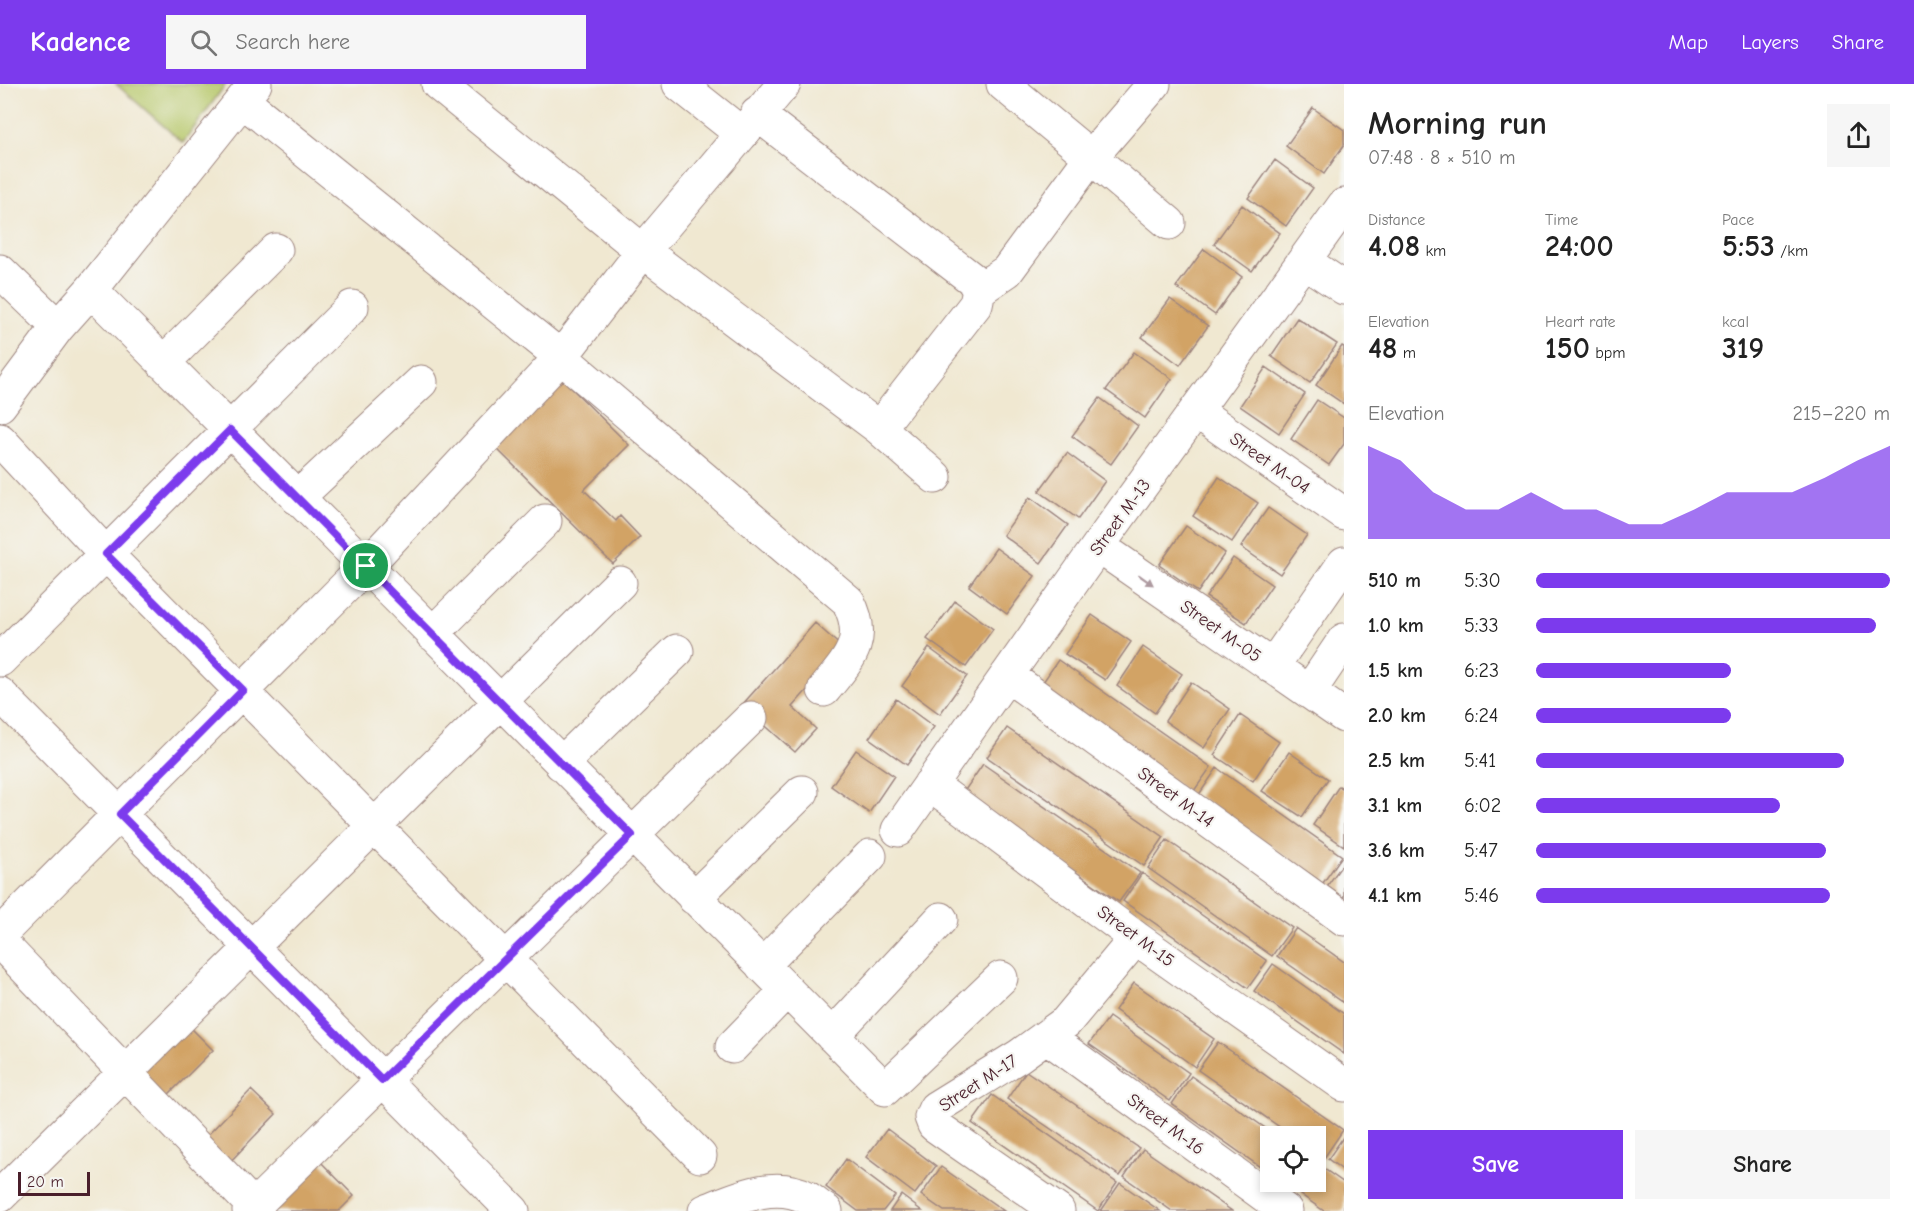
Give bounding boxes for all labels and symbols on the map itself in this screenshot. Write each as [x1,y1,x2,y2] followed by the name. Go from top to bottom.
[1226,428,1314,499] street label: Street M-04
[1086,475,1155,560] street label: Street M-13
[340,540,391,591] pin
[1138,574,1154,586] one-way arrow
[1176,596,1265,667] street label: Street M-05
[1133,763,1218,832] street label: Street M-14
[1093,901,1178,971] street label: Street M-15
[935,1050,1022,1116] street label: Street M-17
[1123,1089,1208,1159] street label: Street M-16
[18,1169,90,1196] scale bar

